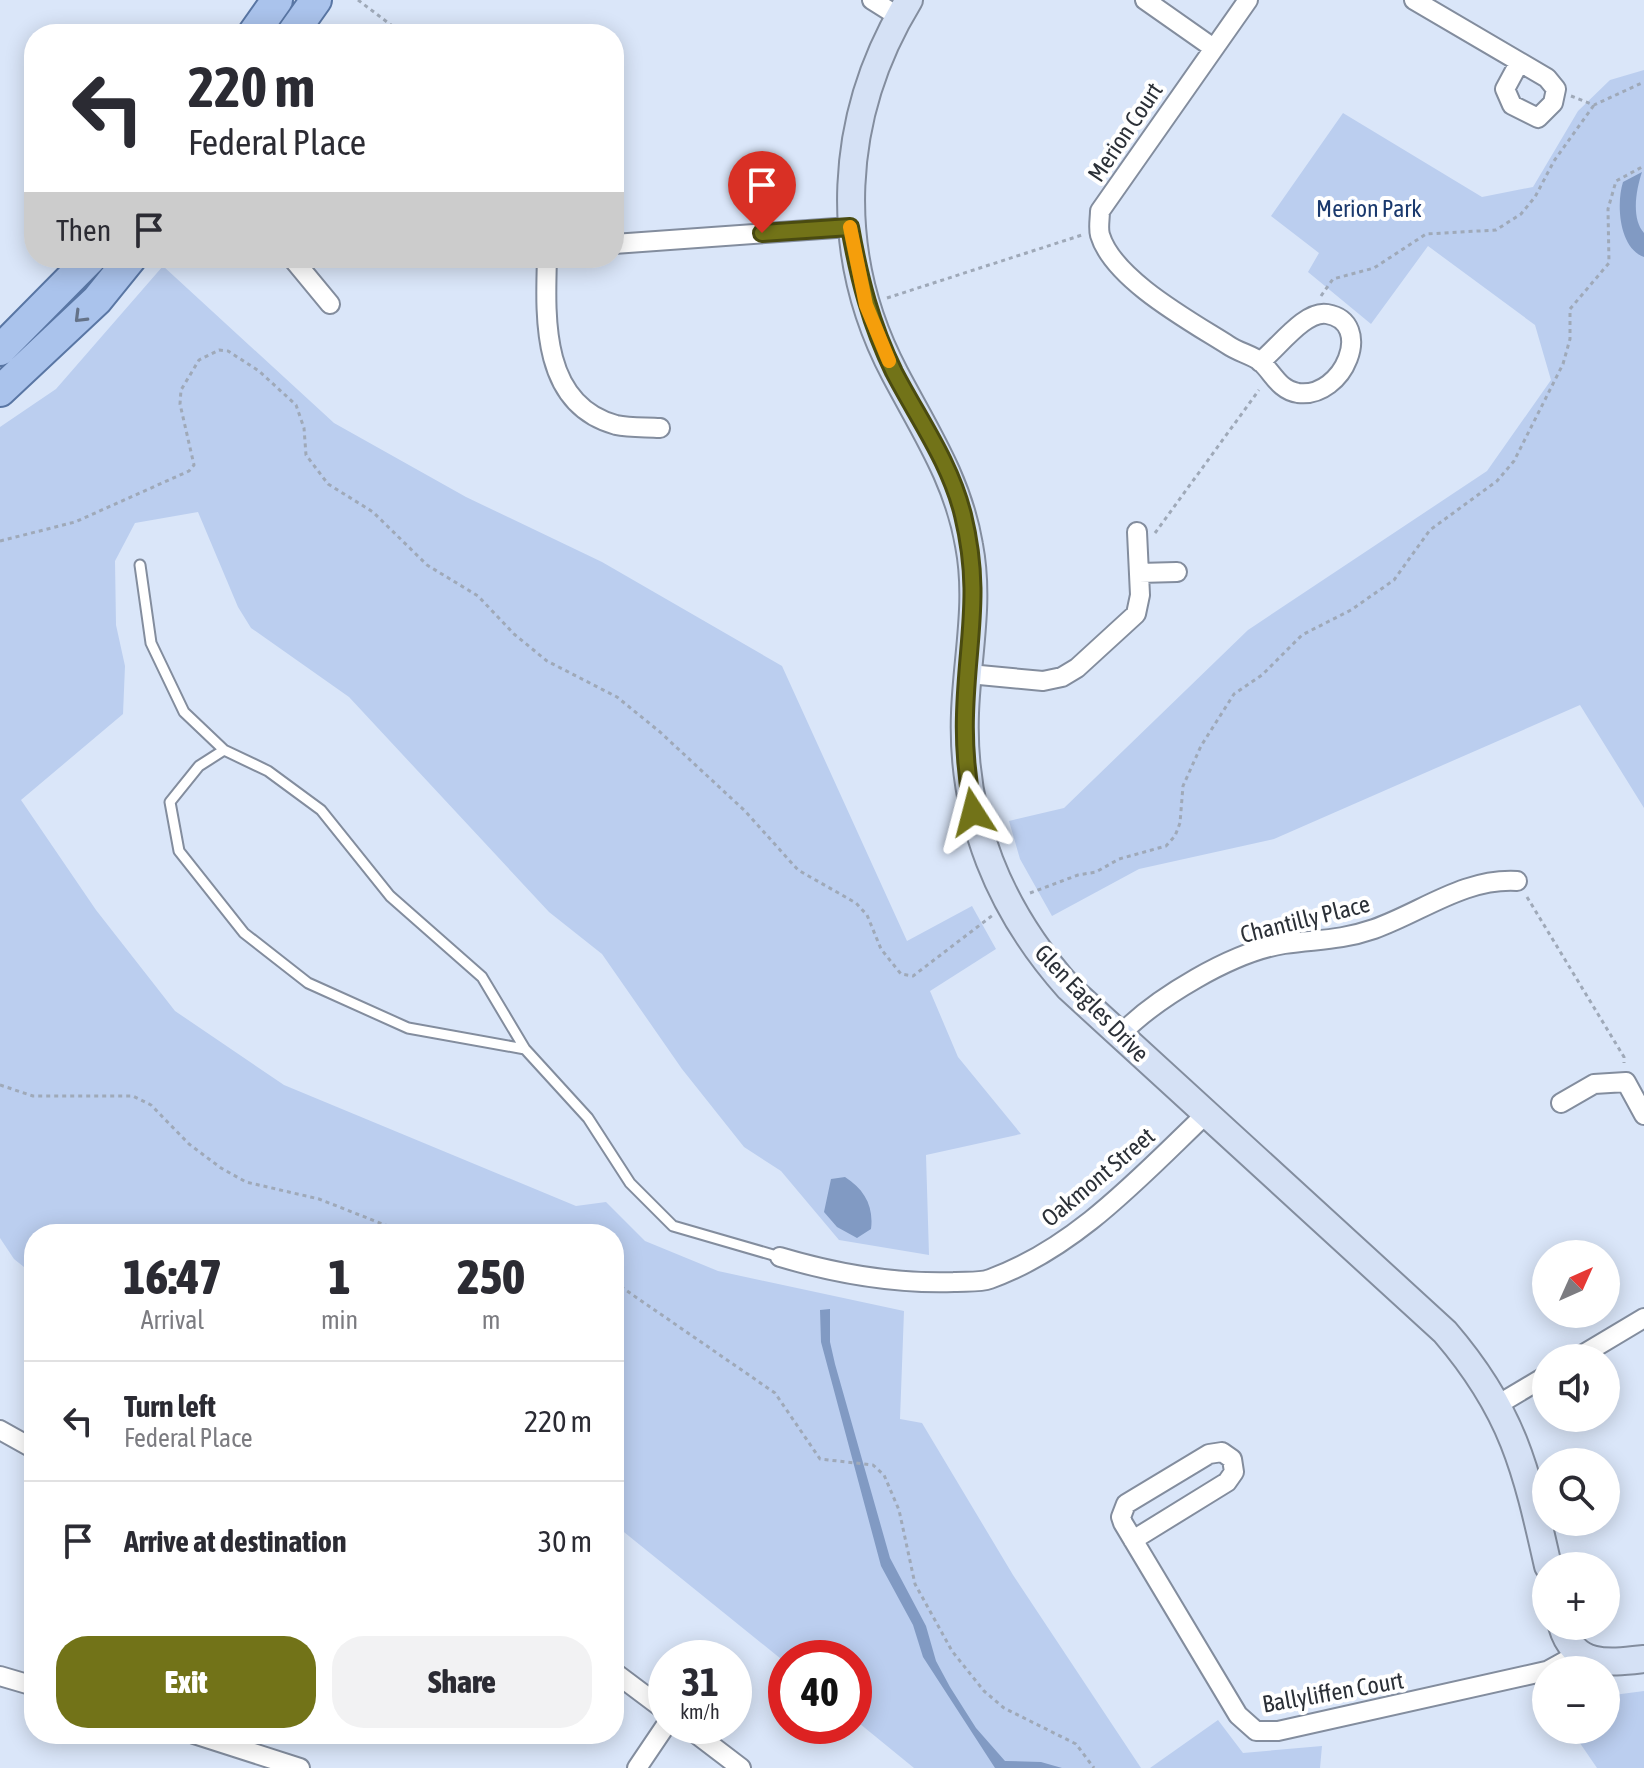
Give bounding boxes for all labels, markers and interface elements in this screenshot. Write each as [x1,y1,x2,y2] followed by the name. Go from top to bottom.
[188,55,315,119] text: 220 m
[56,56,160,160] icon: left
[1082,77,1168,186] street label: Merion Court
[188,121,366,163] text: Federal Place
[728,151,796,233] pin
[740,163,784,207] icon: arrive
[1316,195,1422,222] park label: Merion Park
[127,208,171,252] icon: arrive
[56,213,111,247] text: Then
[75,308,89,322] one-way arrow
[931,770,1015,854] position arrow
[1238,890,1372,948] street label: Chantilly Place
[1030,939,1154,1067] street label: Glen Eagles Drive
[1036,1122,1160,1232] street label: Oakmont Street
[1532,1240,1620,1328] north arrow
[1532,1240,1620,1744] map controls
[123,1249,222,1304] text: 16:47
[328,1249,351,1304] text: 1
[457,1249,525,1304] text: 250
[141,1305,204,1335] text: Arrival
[321,1305,358,1335] text: min
[482,1305,500,1335] text: m
[1532,1344,1620,1432] button: sound
[124,1389,216,1423] text: Turn left
[56,1399,100,1443] icon: left
[524,1404,592,1438] text: 220 m
[124,1423,253,1453] text: Federal Place
[1532,1448,1620,1536] button: search
[56,1519,100,1563] icon: arrive
[124,1524,346,1558] text: Arrive at destination
[538,1524,592,1558] text: 30 m
[1532,1552,1620,1640] button: +
[56,1636,316,1728] button: Exit
[332,1636,592,1728] button: Share
[768,1640,872,1744] speed limit sign: 40
[1532,1656,1620,1744] button: −
[681,1659,719,1704] text: 31
[1260,1666,1406,1718] street label: Ballyliffen Court
[680,1700,720,1723] text: km/h

